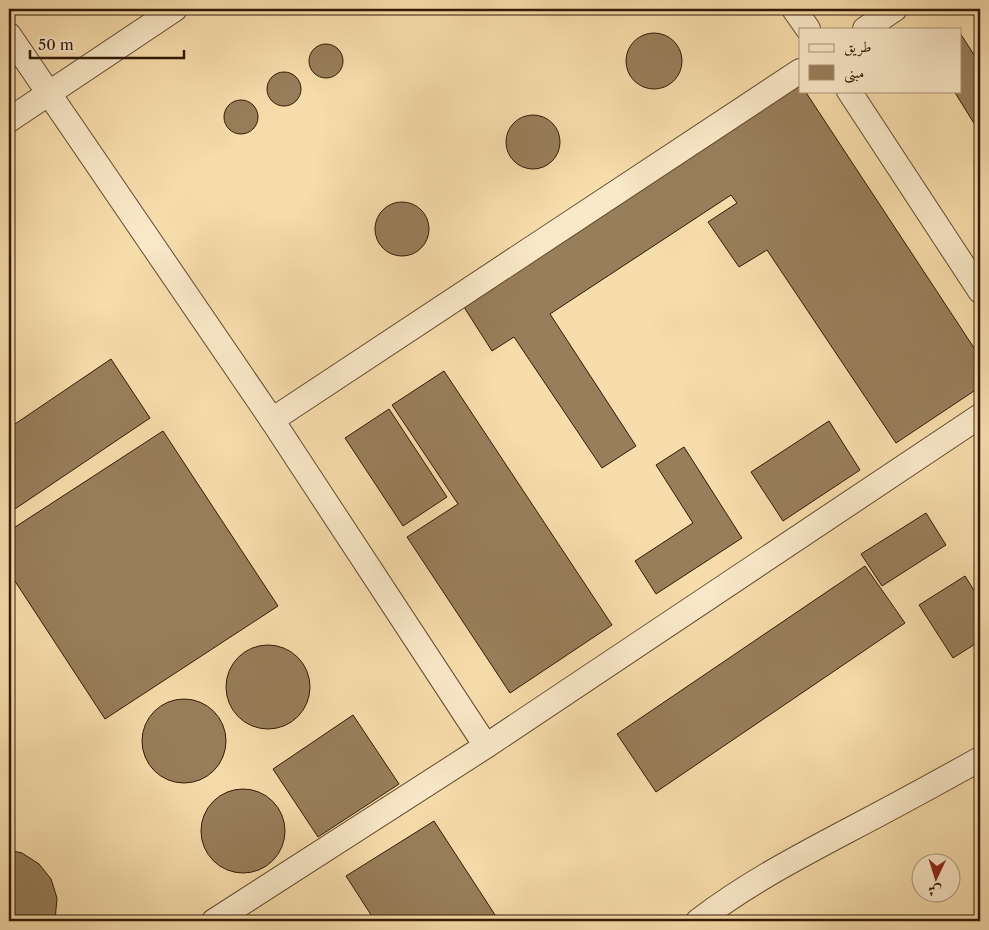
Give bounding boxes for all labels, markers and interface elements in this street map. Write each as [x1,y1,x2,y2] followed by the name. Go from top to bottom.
[30,28,184,60] scale bar
[799,28,962,92] legend
[38,35,74,54] text: 50 m
[844,37,871,57] text: طريق
[844,63,864,84] text: مبنى
[912,852,962,902] north arrow
[927,881,943,900] text: ش

